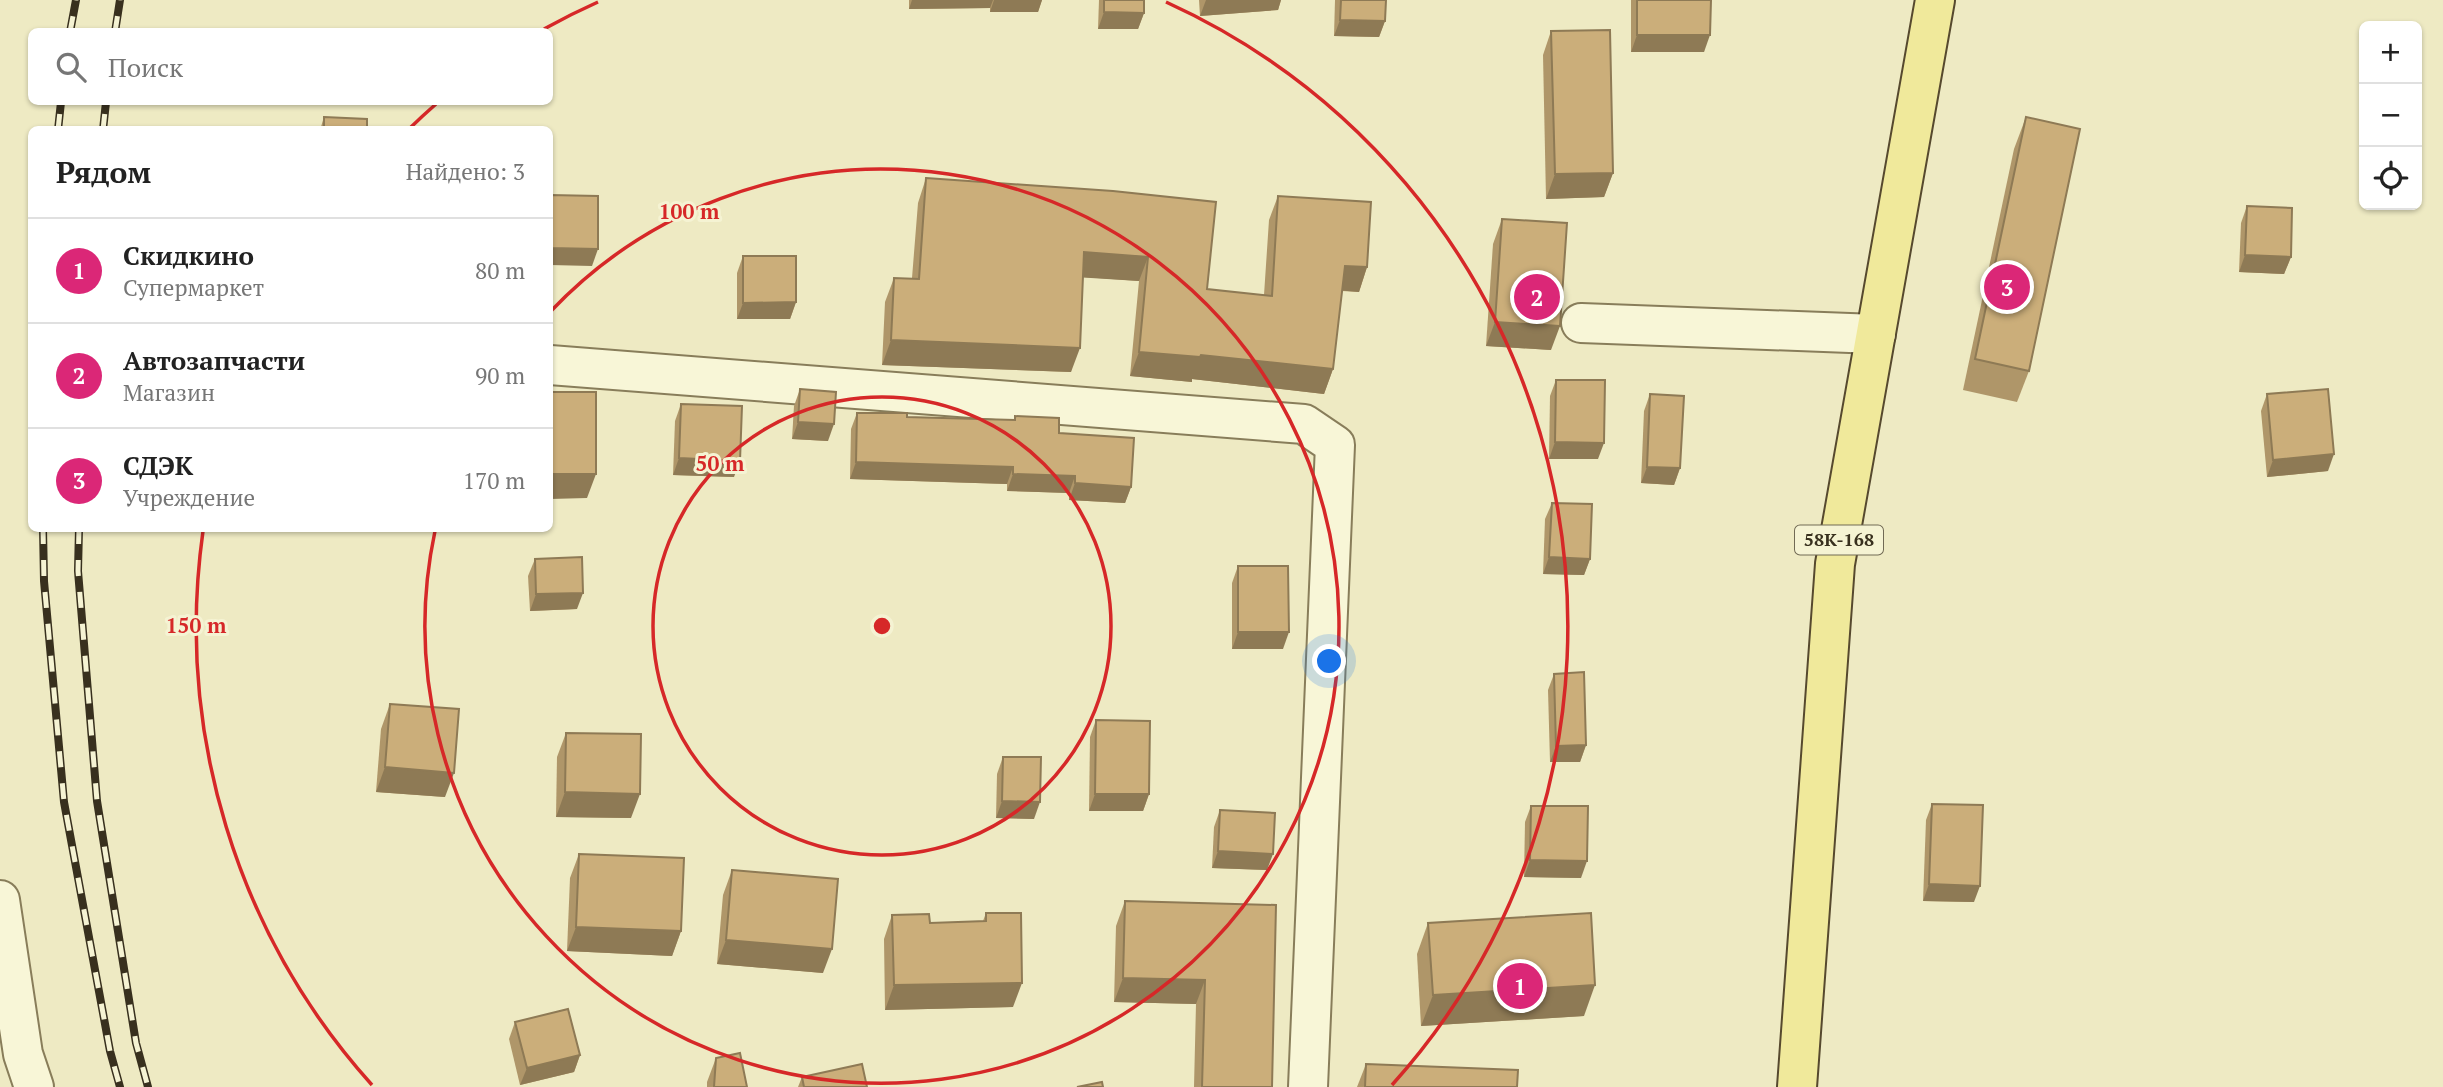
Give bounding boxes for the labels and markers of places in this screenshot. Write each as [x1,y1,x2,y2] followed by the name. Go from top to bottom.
[1984,261,2030,313] pin: 3
[1514,271,1560,323] pin: 2
[870,614,894,638] centre of rings
[1497,960,1543,1012] pin: 1

